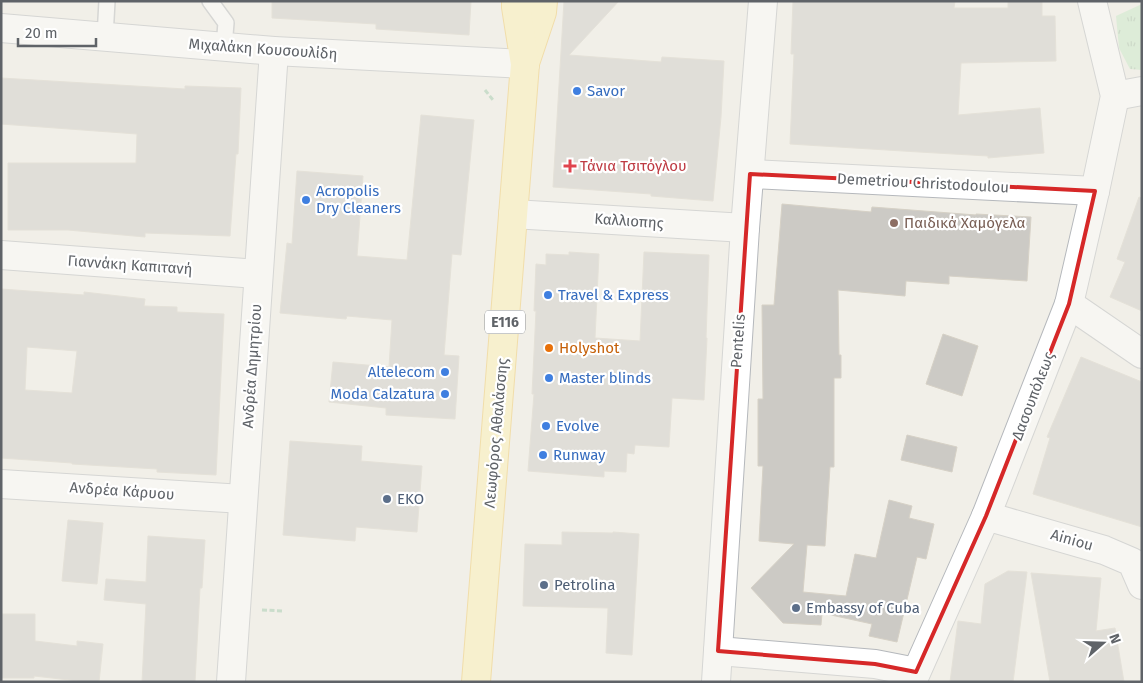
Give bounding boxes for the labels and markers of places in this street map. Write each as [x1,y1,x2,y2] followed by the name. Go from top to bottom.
[587,82,625,100] place label: Savor
[571,85,583,97] marker: Savor
[580,157,687,175] place label: Τάνια Τσιτόγλου
[564,160,576,172] marker: Τάνια Τσιτόγλου
[316,182,401,217] place label: Acropolis Dry Cleaners
[300,194,312,206] marker: Acropolis Dry Cleaners
[904,214,1025,232] place label: Παιδικά Χαμόγελα
[888,217,900,229] marker: Παιδικά Χαμόγελα
[558,286,669,304] place label: Travel & Express
[542,289,554,301] marker: Travel & Express
[559,339,620,357] place label: Holyshot
[543,342,555,354] marker: Holyshot
[368,363,435,381] place label: Altelecom
[439,366,451,378] marker: Altelecom
[559,369,651,387] place label: Master blinds
[543,372,555,384] marker: Master blinds
[331,385,435,403] place label: Moda Calzatura
[439,388,451,400] marker: Moda Calzatura
[556,417,600,435] place label: Evolve
[540,420,552,432] marker: Evolve
[553,446,606,464] place label: Runway
[537,449,549,461] marker: Runway
[397,490,424,508] place label: EKO
[381,493,393,505] marker: EKO
[554,576,616,594] place label: Petrolina
[538,579,550,591] marker: Petrolina
[806,599,920,617] place label: Embassy of Cuba
[790,602,802,614] marker: Embassy of Cuba

